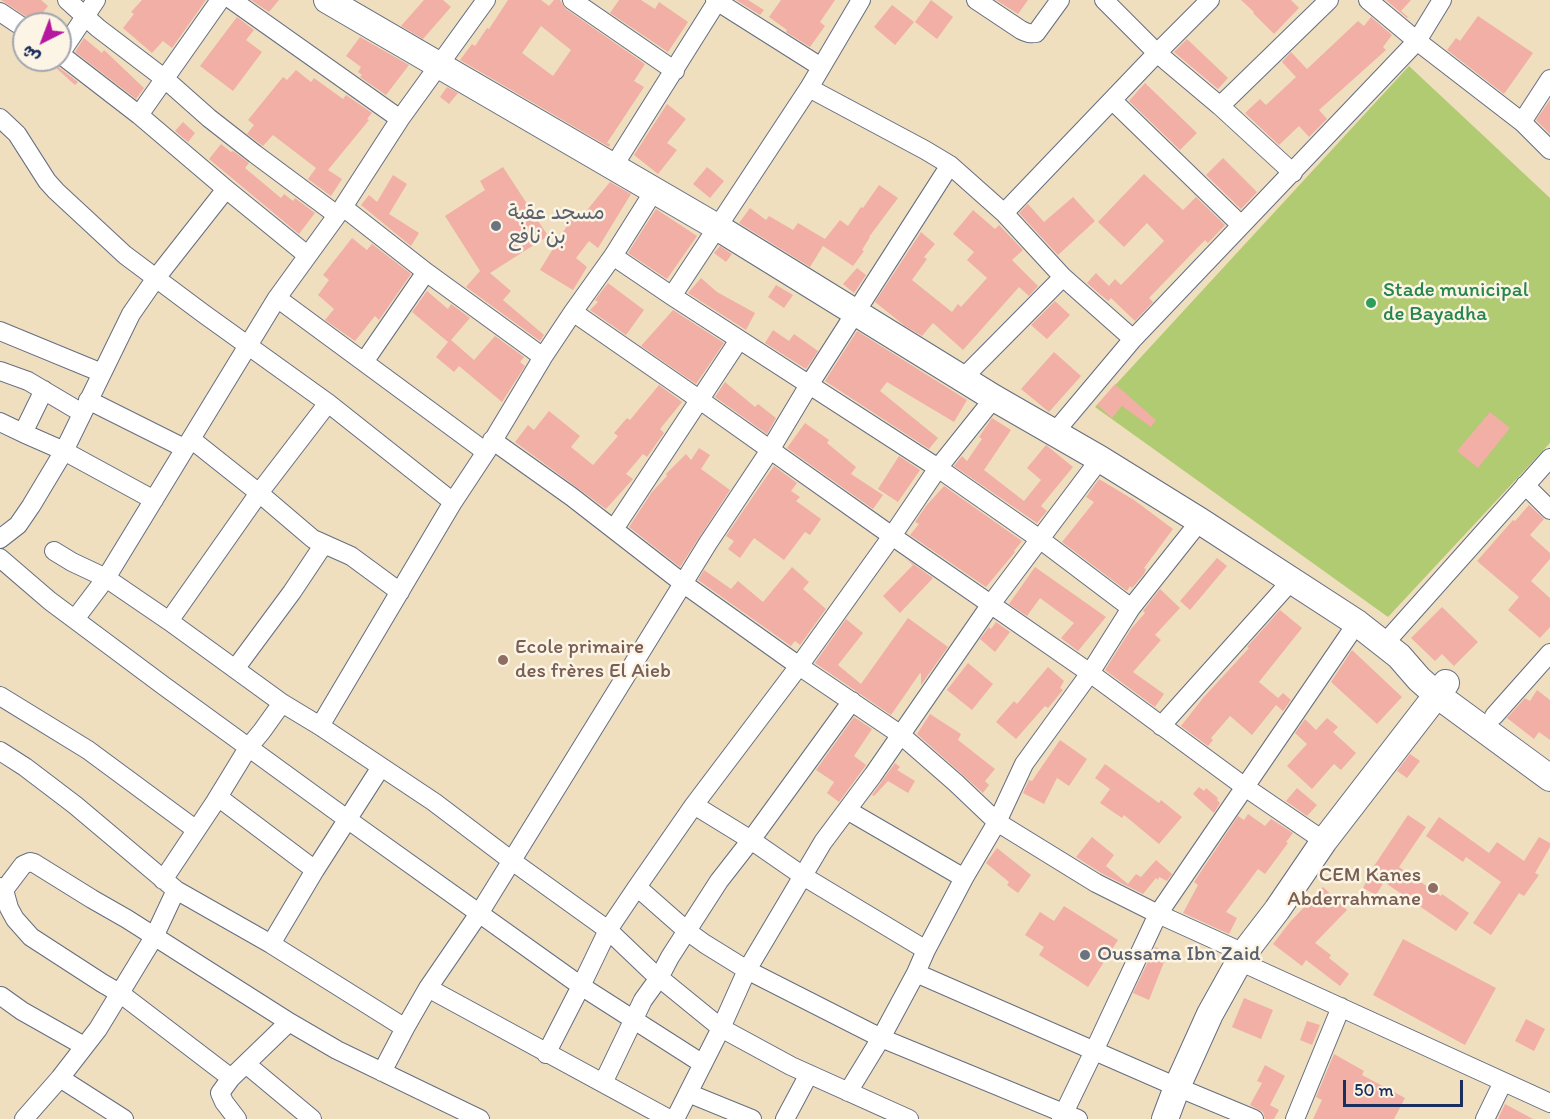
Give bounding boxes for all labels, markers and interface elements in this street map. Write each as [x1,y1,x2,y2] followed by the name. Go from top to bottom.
[12,12,72,72] north arrow
[18,41,44,67] text: ش
[508,201,605,251] place label: مسجد عقبة بن نافع
[489,219,503,233] marker: مسجد عقبة بن نافع
[1383,278,1529,328] place label: Stade municipal de Bayadha
[1364,296,1378,310] marker: Stade municipal de Bayadha
[515,635,671,685] place label: Ecole primaire des frères El Aieb
[496,653,510,667] marker: Ecole primaire des frères El Aieb
[1287,863,1421,913] place label: CEM Kanes Abderrahmane
[1426,881,1440,895] marker: CEM Kanes Abderrahmane
[1097,942,1261,968] place label: Oussama Ibn Zaid
[1078,948,1092,962] marker: Oussama Ibn Zaid
[1346,1068,1466,1106] scale bar
[1354,1079,1394,1101] text: 50 m

